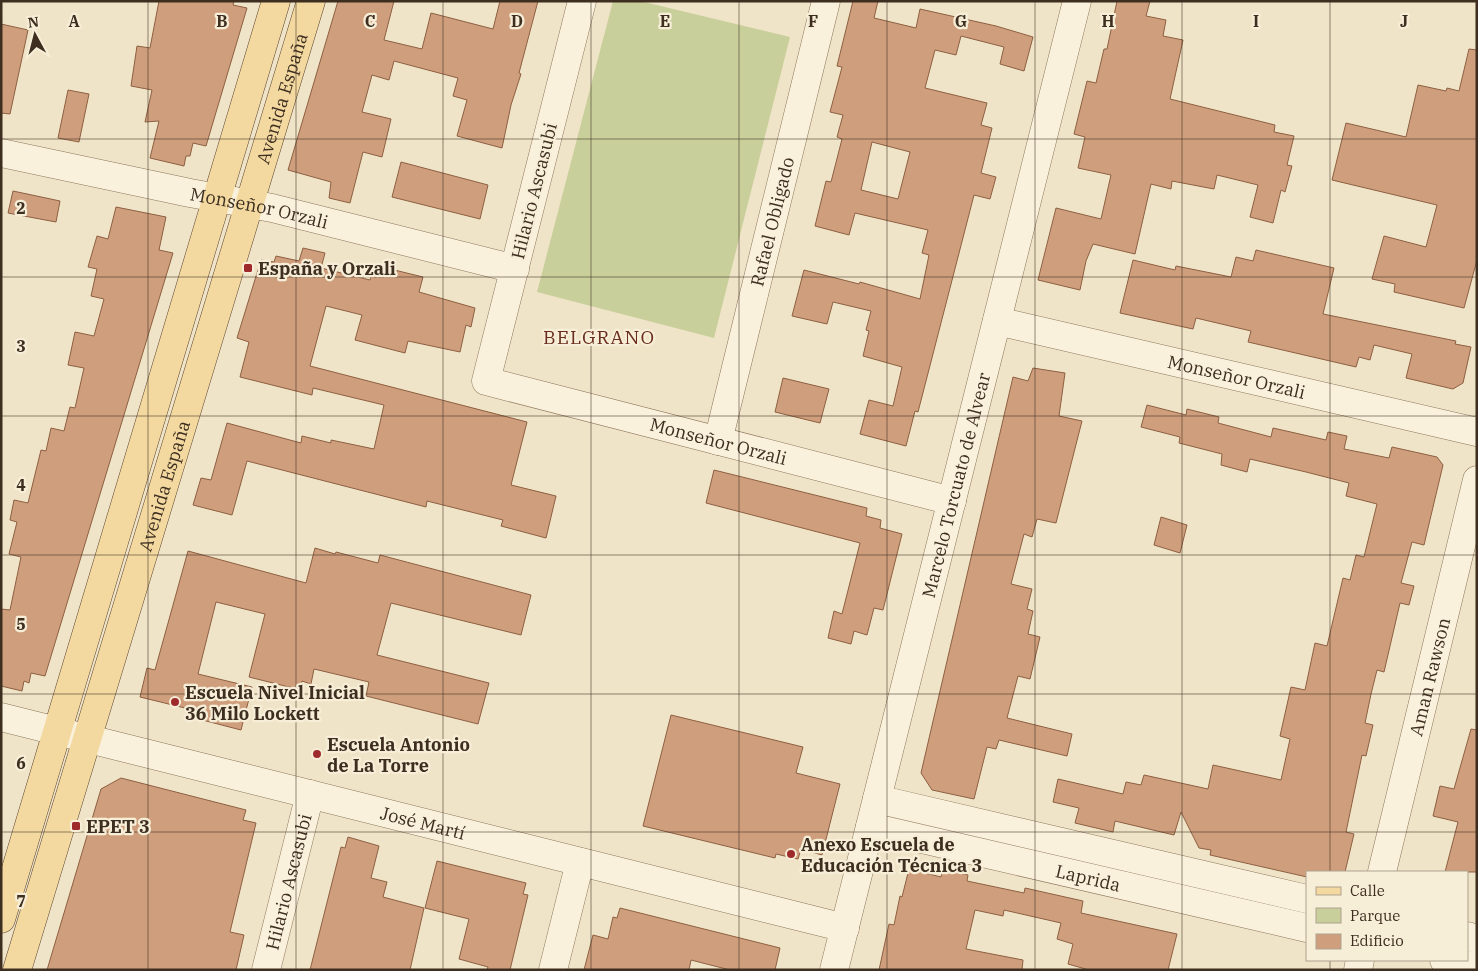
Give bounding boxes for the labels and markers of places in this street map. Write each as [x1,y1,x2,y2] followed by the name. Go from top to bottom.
[258,257,396,280] place label: España y Orzali
[242,262,254,274] marker: España y Orzali
[185,681,365,725] place label: Escuela Nivel Inicial 36 Milo Lockett
[169,696,181,708] marker: Escuela Nivel Inicial 36 Milo Lockett
[327,733,470,777] place label: Escuela Antonio de La Torre
[311,748,323,760] marker: Escuela Antonio de La Torre
[86,815,150,838] place label: EPET 3
[70,820,82,832] marker: EPET 3
[801,833,982,877] place label: Anexo Escuela de Educación Técnica 3
[785,848,797,860] marker: Anexo Escuela de Educación Técnica 3

